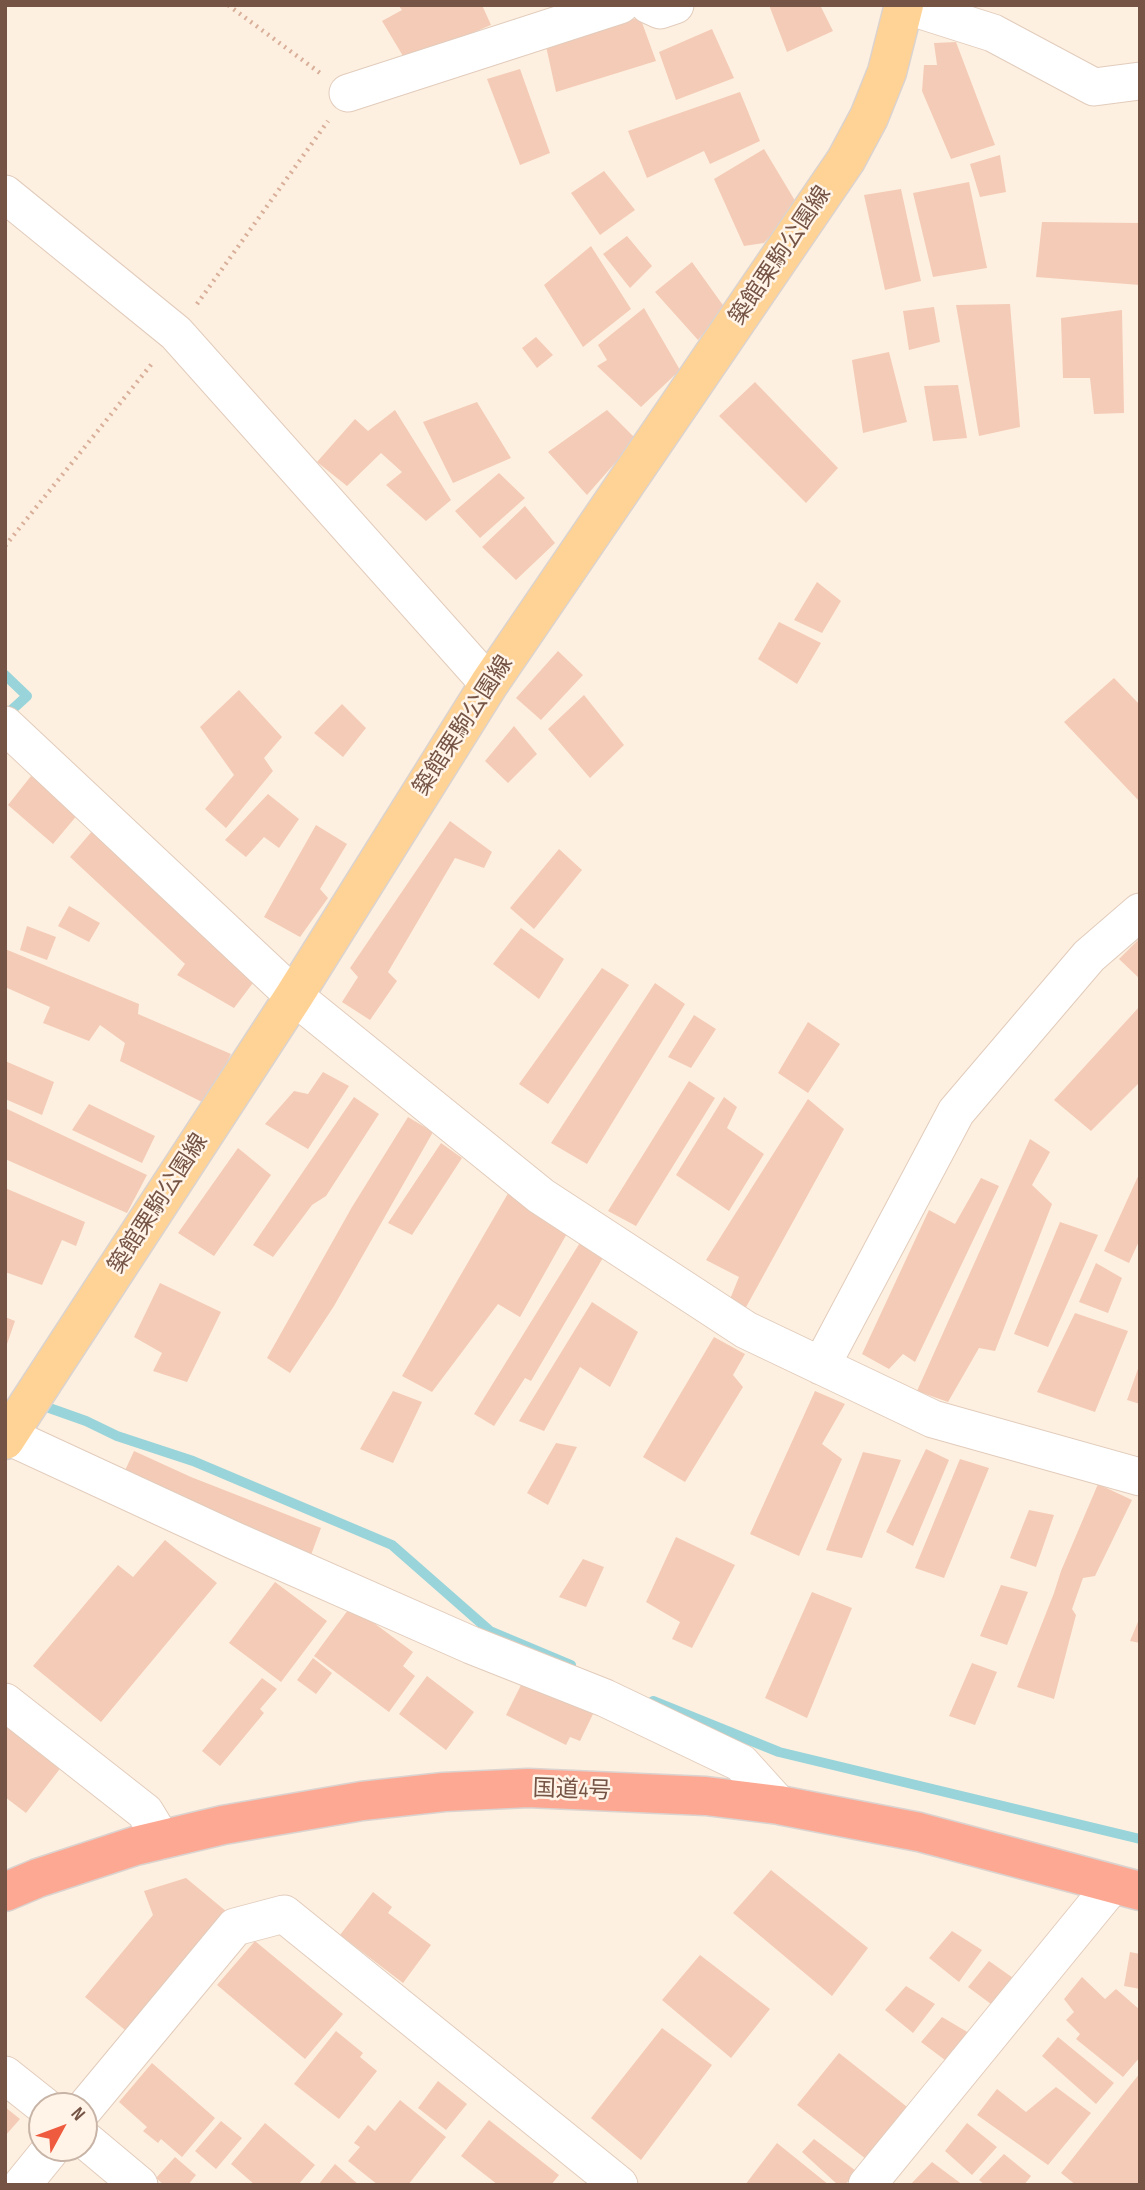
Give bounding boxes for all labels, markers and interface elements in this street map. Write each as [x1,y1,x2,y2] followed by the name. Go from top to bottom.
[725,182,837,330] street label: 築館栗駒公園線
[409,651,519,801] street label: 築館栗駒公園線
[104,1129,214,1279] street label: 築館栗駒公園線
[532,1776,612,1806] street label: 国道4号
[28,2092,98,2162] north arrow
[66,2103,90,2126] text: N

